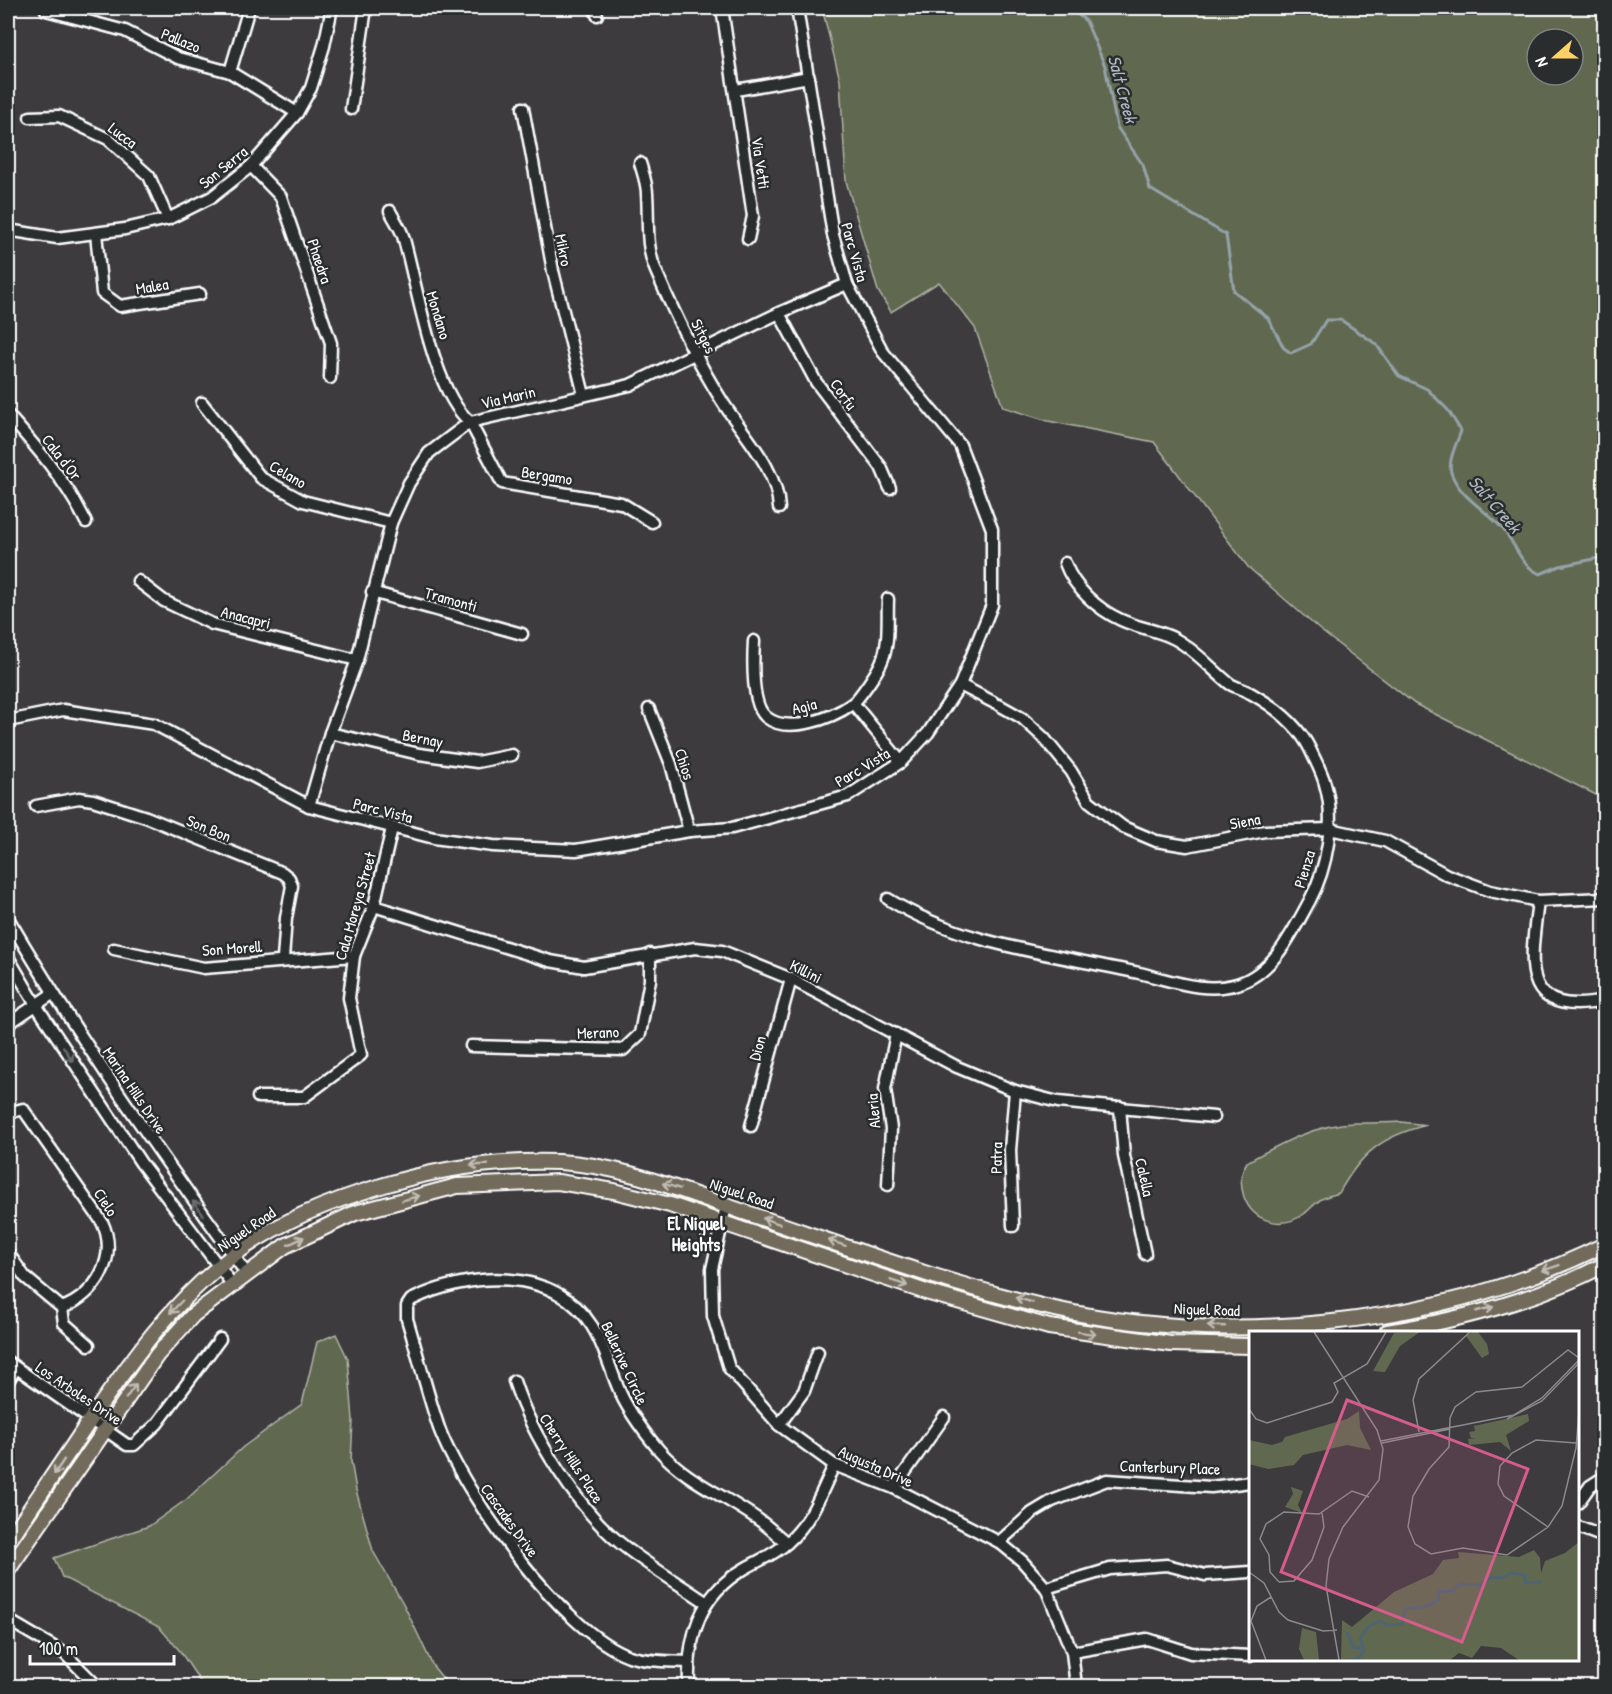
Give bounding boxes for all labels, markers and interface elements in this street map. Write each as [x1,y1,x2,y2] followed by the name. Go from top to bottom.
[158,22,204,58] street label: Pallazo
[1525,27,1585,87] north arrow
[1102,52,1144,127] water label: Salt Creek
[1529,54,1553,70] text: N
[104,117,142,153] street label: Lucca
[746,135,776,191] street label: Via Vetti
[194,141,252,193] street label: Son Serra
[836,220,874,284] street label: Parc Vista
[550,232,578,269] street label: Mikro
[302,236,338,286] street label: Phaedra
[134,273,170,299] street label: Malea
[421,288,457,342] street label: Mondano
[686,315,722,357] street label: Sitges
[825,374,863,415] street label: Corfu
[479,380,537,414] street label: Via Marin
[37,429,87,485] street label: Cala d'Or
[265,455,311,494] street label: Celano
[520,460,575,490] street label: Bergamo
[1463,470,1528,539] water label: Salt Creek
[422,581,480,617] street label: Tramonti
[219,600,273,634] street label: Anacapri
[789,692,819,720] street label: Agia
[401,723,445,753] street label: Bernay
[830,742,894,792] street label: Parc Vista
[670,746,700,782] street label: Chios
[351,792,415,828] street label: Parc Vista
[1228,807,1262,835] street label: Siena
[183,809,235,847] street label: Son Bon
[1288,848,1320,890] street label: Pienza
[329,849,381,963] street label: Cala Moreya Street
[201,935,263,961] street label: Son Morell
[786,954,826,988] street label: Killini
[577,1020,620,1044] street label: Merano
[743,1033,771,1063] street label: Dion
[98,1042,173,1138] street label: Marina Hills Drive
[62,1045,74,1062] one-way arrow
[861,1093,885,1129] street label: Aleria
[985,1142,1007,1174] street label: Patra
[1130,1156,1160,1198] street label: Calella
[469,1160,489,1171] one-way arrow
[707,1172,777,1214] street label: Niguel Road
[662,1180,681,1191] one-way arrow
[89,1184,124,1221] street label: Cielo
[401,1192,420,1203] one-way arrow
[192,1201,205,1217] one-way arrow
[212,1201,280,1257] street label: Niguel Road
[667,1211,726,1258] district label: El Niguel Heights
[762,1215,781,1226] one-way arrow
[286,1235,304,1247] one-way arrow
[828,1237,847,1248] one-way arrow
[1542,1264,1561,1275] one-way arrow
[889,1279,908,1290] one-way arrow
[1014,1294,1033,1305] one-way arrow
[1174,1297,1240,1321] street label: Niguel Road
[168,1300,183,1315] one-way arrow
[1475,1303,1494,1314] one-way arrow
[596,1318,654,1409] street label: Bellerive Circle
[1207,1321,1227,1332] one-way arrow
[1077,1328,1097,1339] one-way arrow
[1249,1331,1579,1661] inset map
[31,1356,127,1430] street label: Los Arboles Drive
[125,1384,137,1400] one-way arrow
[535,1409,610,1508] street label: Cherry Hills Place
[835,1440,917,1492] street label: Augusta Drive
[1119,1454,1221,1480] street label: Canterbury Place
[53,1458,65,1475] one-way arrow
[476,1479,545,1562] street label: Cascades Drive
[30,1628,174,1666] scale bar
[39,1636,78,1661] text: 100 m

